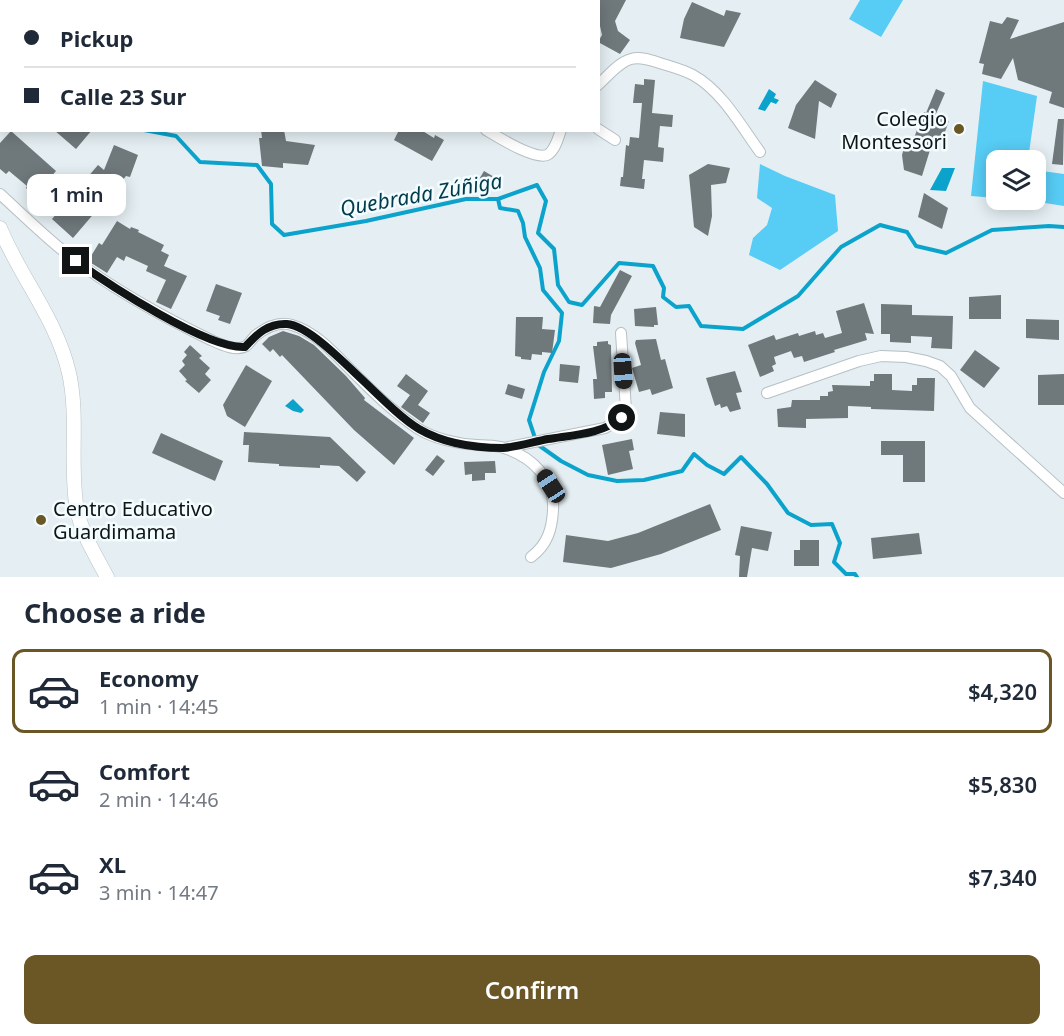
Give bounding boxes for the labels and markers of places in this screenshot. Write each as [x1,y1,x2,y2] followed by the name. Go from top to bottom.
[841,105,947,155] place label: Colegio Montessori
[952,122,966,136] marker: Colegio Montessori
[53,495,213,545] place label: Centro Educativo Guardimama
[34,513,48,527] marker: Centro Educativo Guardimama

